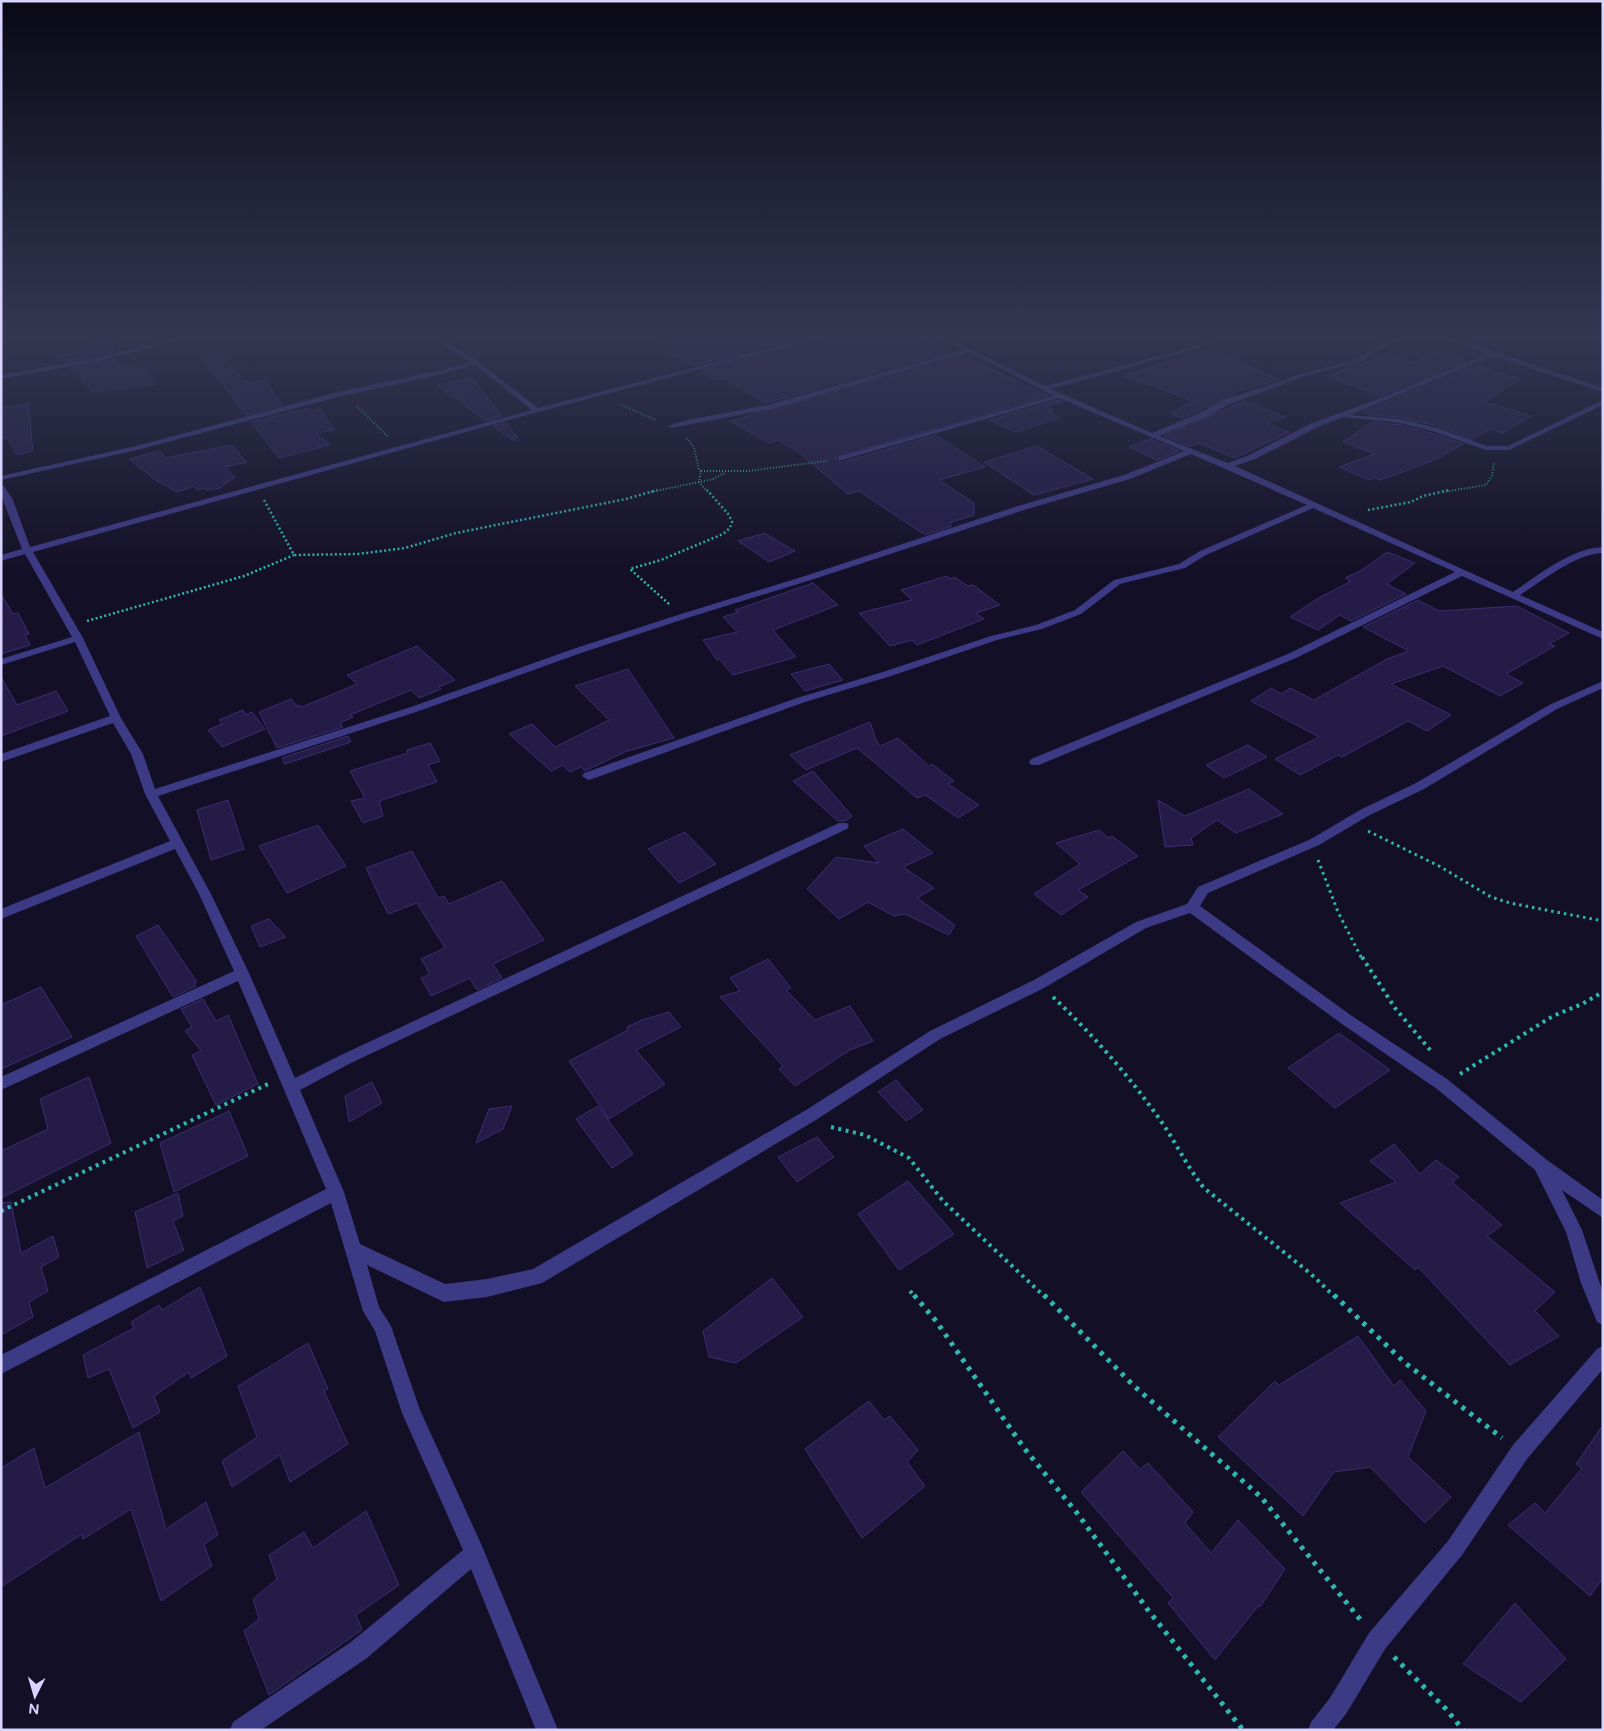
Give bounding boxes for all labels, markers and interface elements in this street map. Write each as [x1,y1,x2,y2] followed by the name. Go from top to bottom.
[10,1671,60,1721] north arrow
[28,1700,40,1717] text: N

